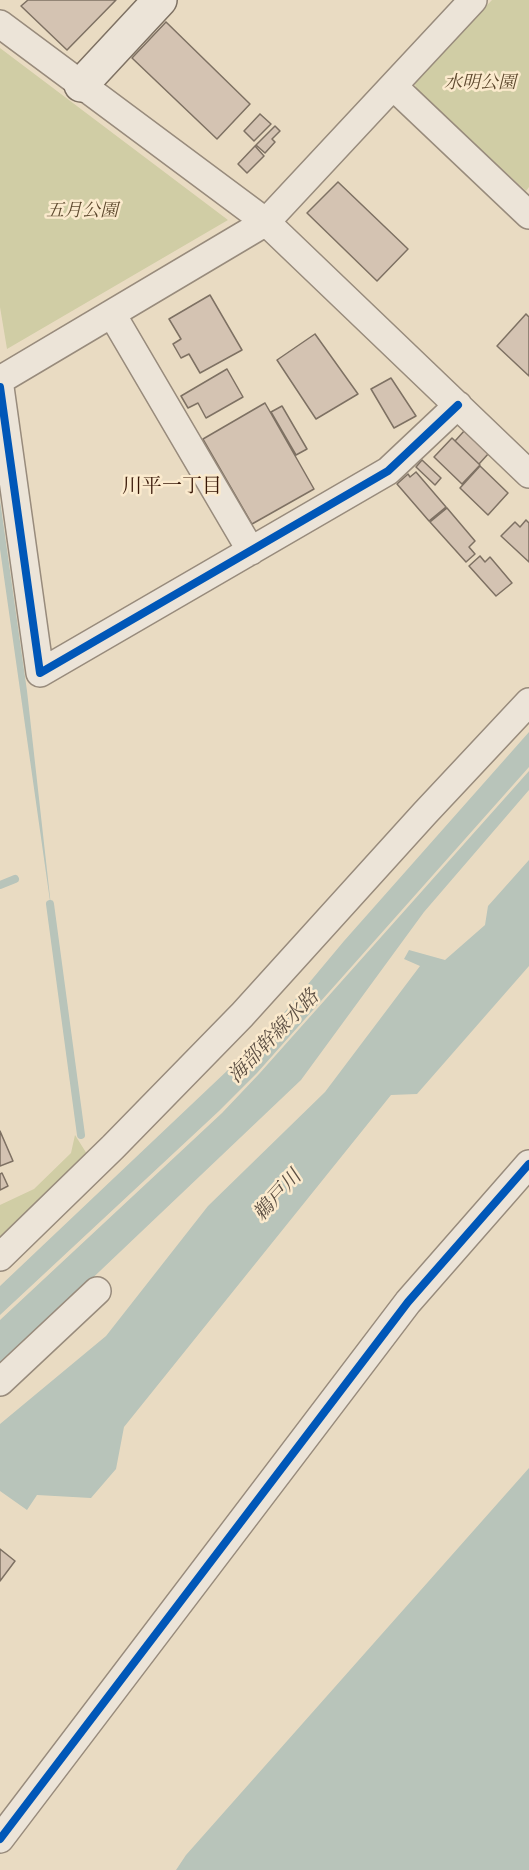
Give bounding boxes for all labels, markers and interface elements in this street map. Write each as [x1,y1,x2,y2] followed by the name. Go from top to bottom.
[444,72,516,94] park label: 水明公園
[46,200,118,222] park label: 五月公園
[122,475,222,499] district label: 川平一丁目
[224,986,324,1088] water label: 海部幹線水路
[249,1166,307,1226] water label: 鵜戸川

